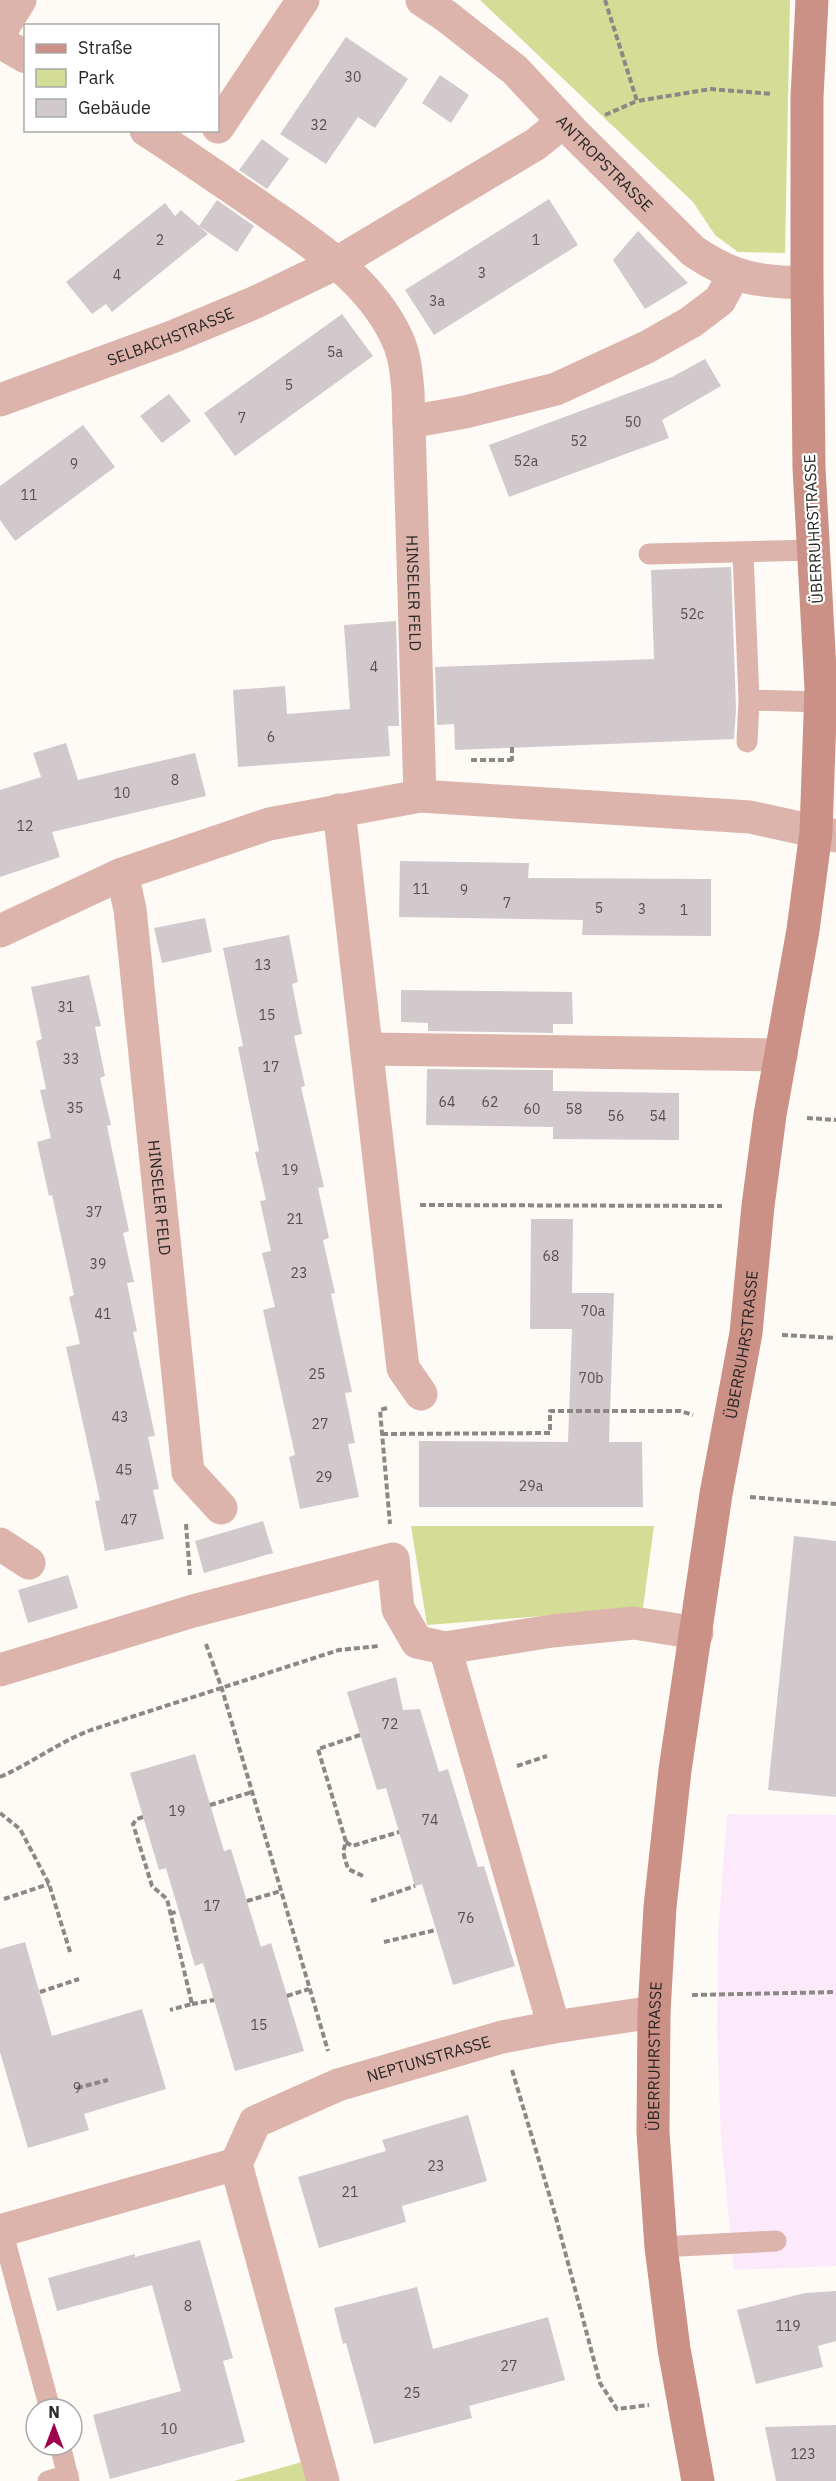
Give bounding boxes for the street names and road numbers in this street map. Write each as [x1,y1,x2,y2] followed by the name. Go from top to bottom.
[552,111,657,216] street label: ANTROPSTRASSE
[104,302,237,370] street label: SELBACHSTRASSE
[799,454,827,604] street label: ÜBERRUHRSTRASSE
[402,535,426,651] street label: HINSELER FELD
[144,1139,176,1256] street label: HINSELER FELD
[720,1269,762,1420] street label: ÜBERRUHRSTRASSE
[643,1981,666,2131] street label: ÜBERRUHRSTRASSE
[364,2031,493,2086] street label: NEPTUNSTRASSE

